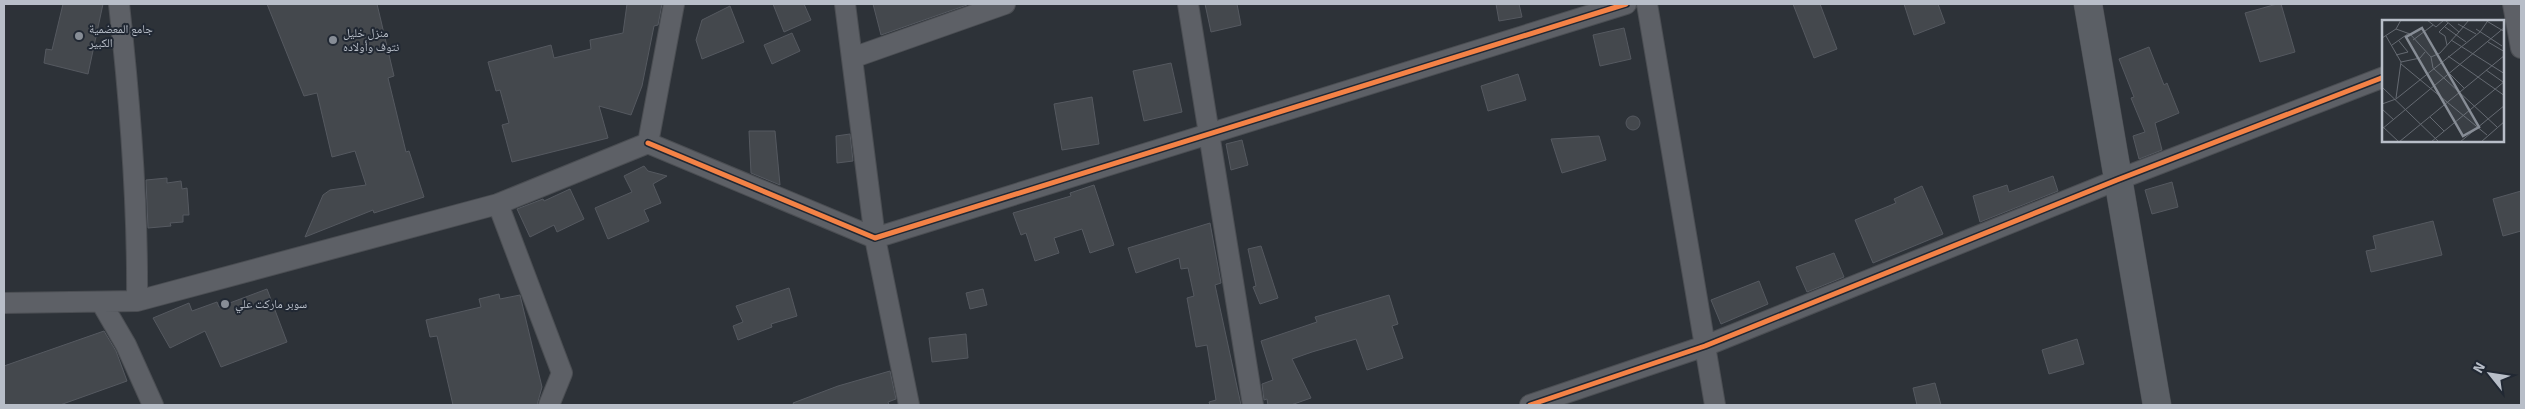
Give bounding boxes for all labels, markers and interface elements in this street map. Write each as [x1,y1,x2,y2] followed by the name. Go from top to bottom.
[2382,20,2505,142] inset map
[88,22,153,51] place label: جامع المعضمية الكبير
[343,26,399,55] place label: منزل خليل نتوف وأولاده
[73,30,85,42] marker: جامع المعضمية الكبير
[327,34,339,46] marker: منزل خليل نتوف وأولاده
[235,297,307,314] place label: سوبر ماركت علي
[219,298,231,310] marker: سوبر ماركت علي
[2465,349,2515,399] north arrow
[2469,359,2489,376] text: N

